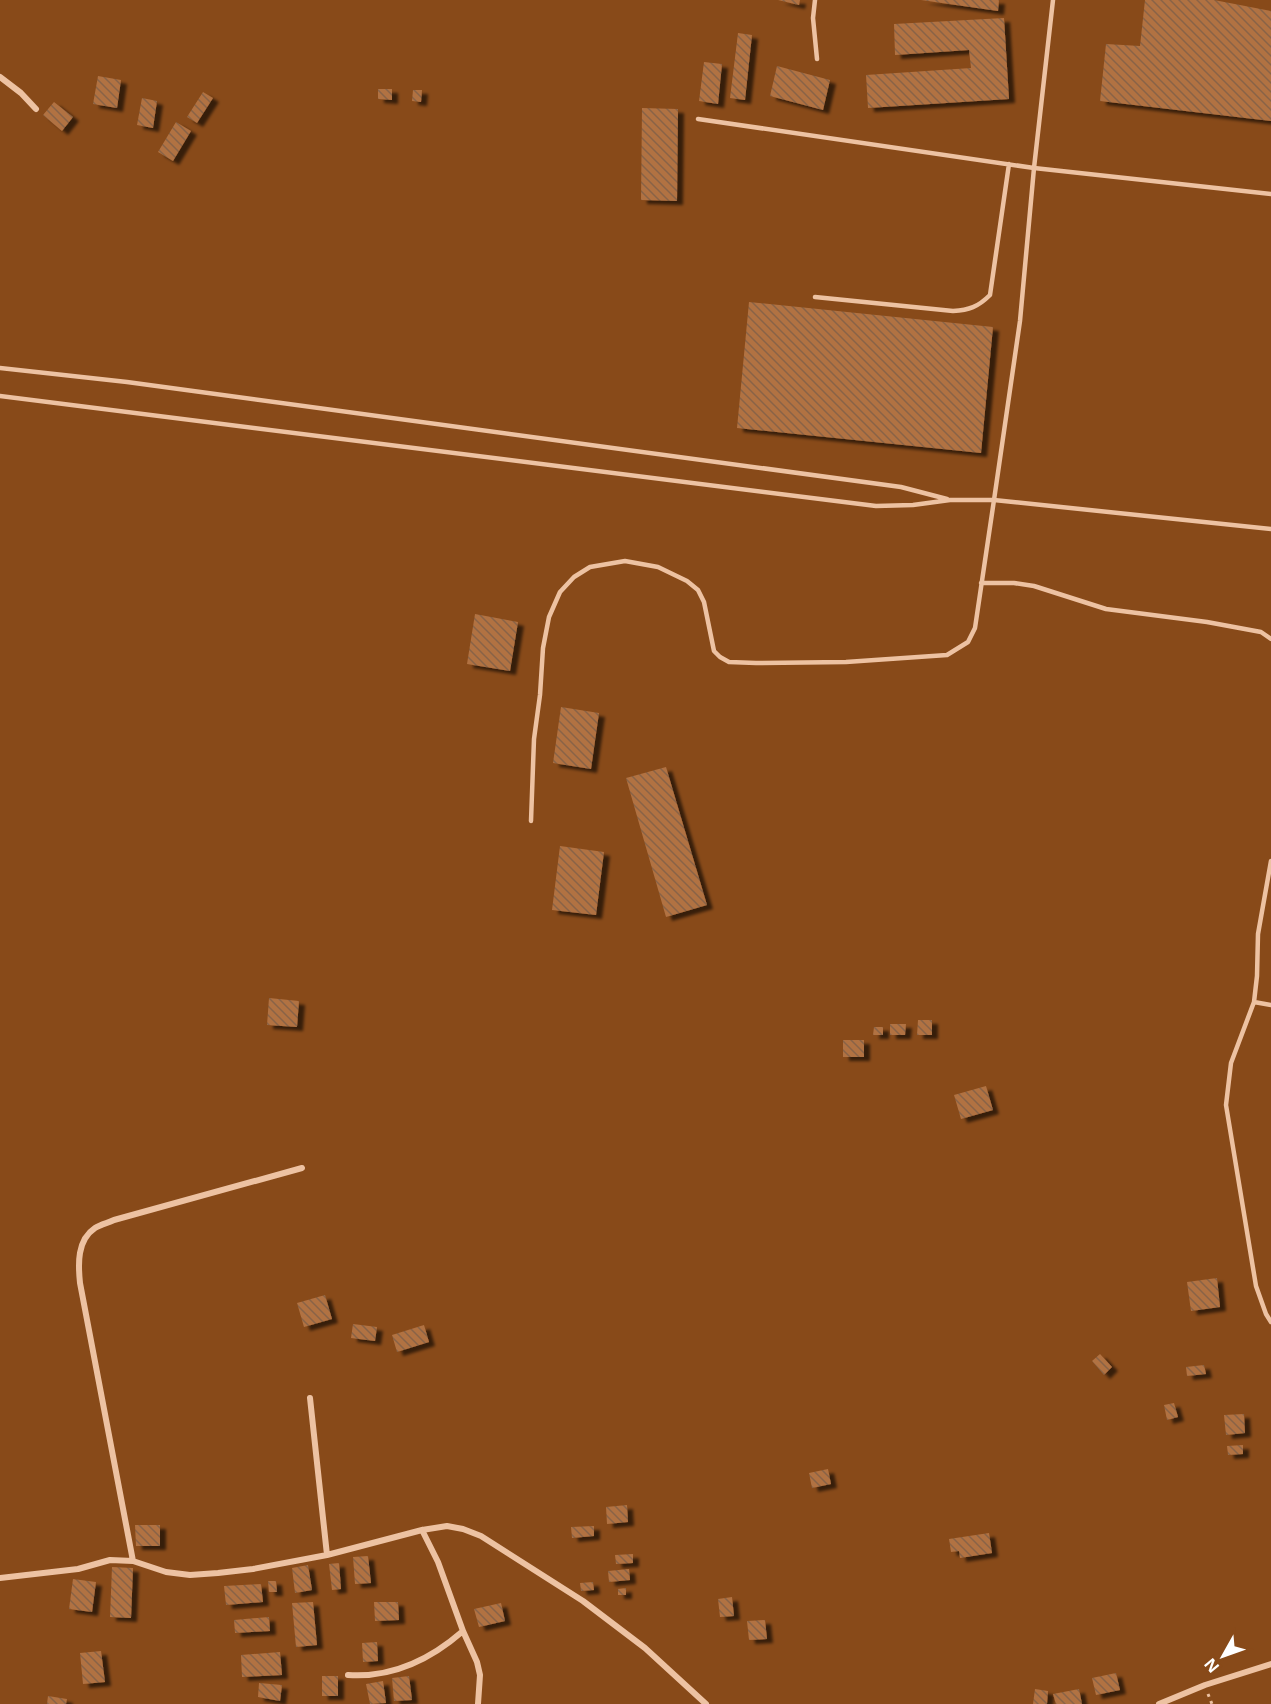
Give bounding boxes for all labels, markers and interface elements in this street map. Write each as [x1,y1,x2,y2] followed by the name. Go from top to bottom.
[1193,1626,1253,1686] north arrow
[1199,1654,1224,1678] text: N

